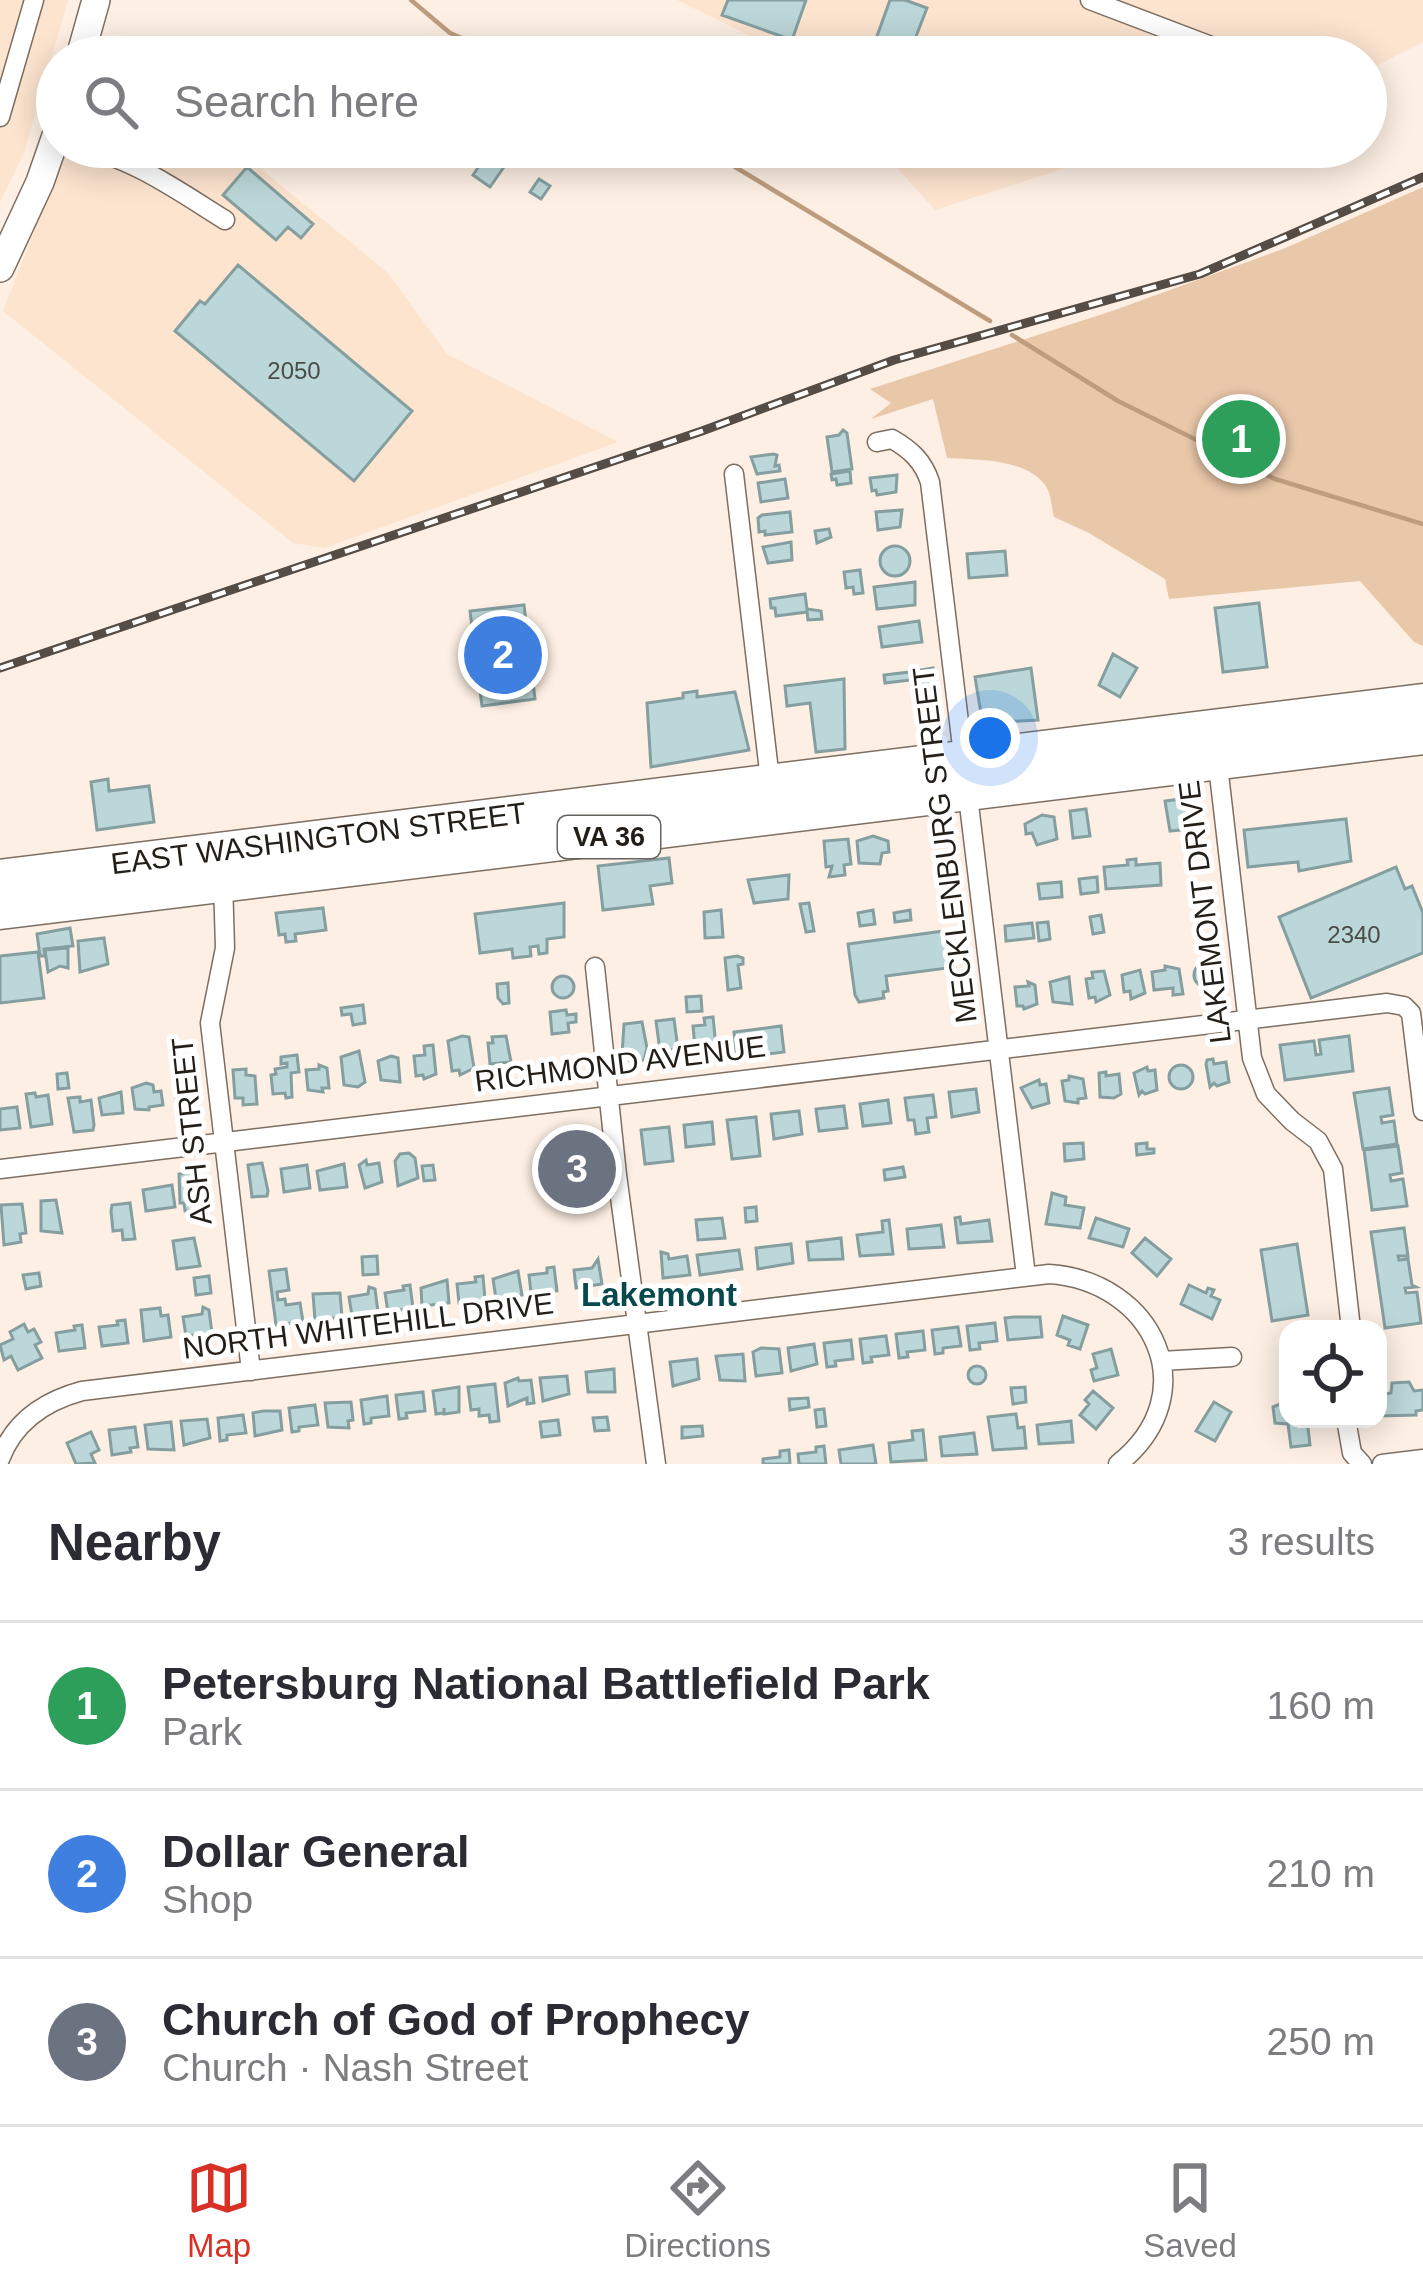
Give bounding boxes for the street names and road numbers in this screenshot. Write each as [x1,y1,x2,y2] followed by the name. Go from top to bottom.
[906,665,983,1025] street label: MECKLENBURG STREET
[1172,779,1237,1045] street label: LAKEMONT DRIVE
[109,796,528,880] street label: EAST WASHINGTON STREET
[558,816,660,858] road number: VA 36
[473,1029,767,1098] street label: RICHMOND AVENUE
[165,1036,218,1226] street label: ASH STREET
[181,1286,555,1365] street label: NORTH WHITEHILL DRIVE

